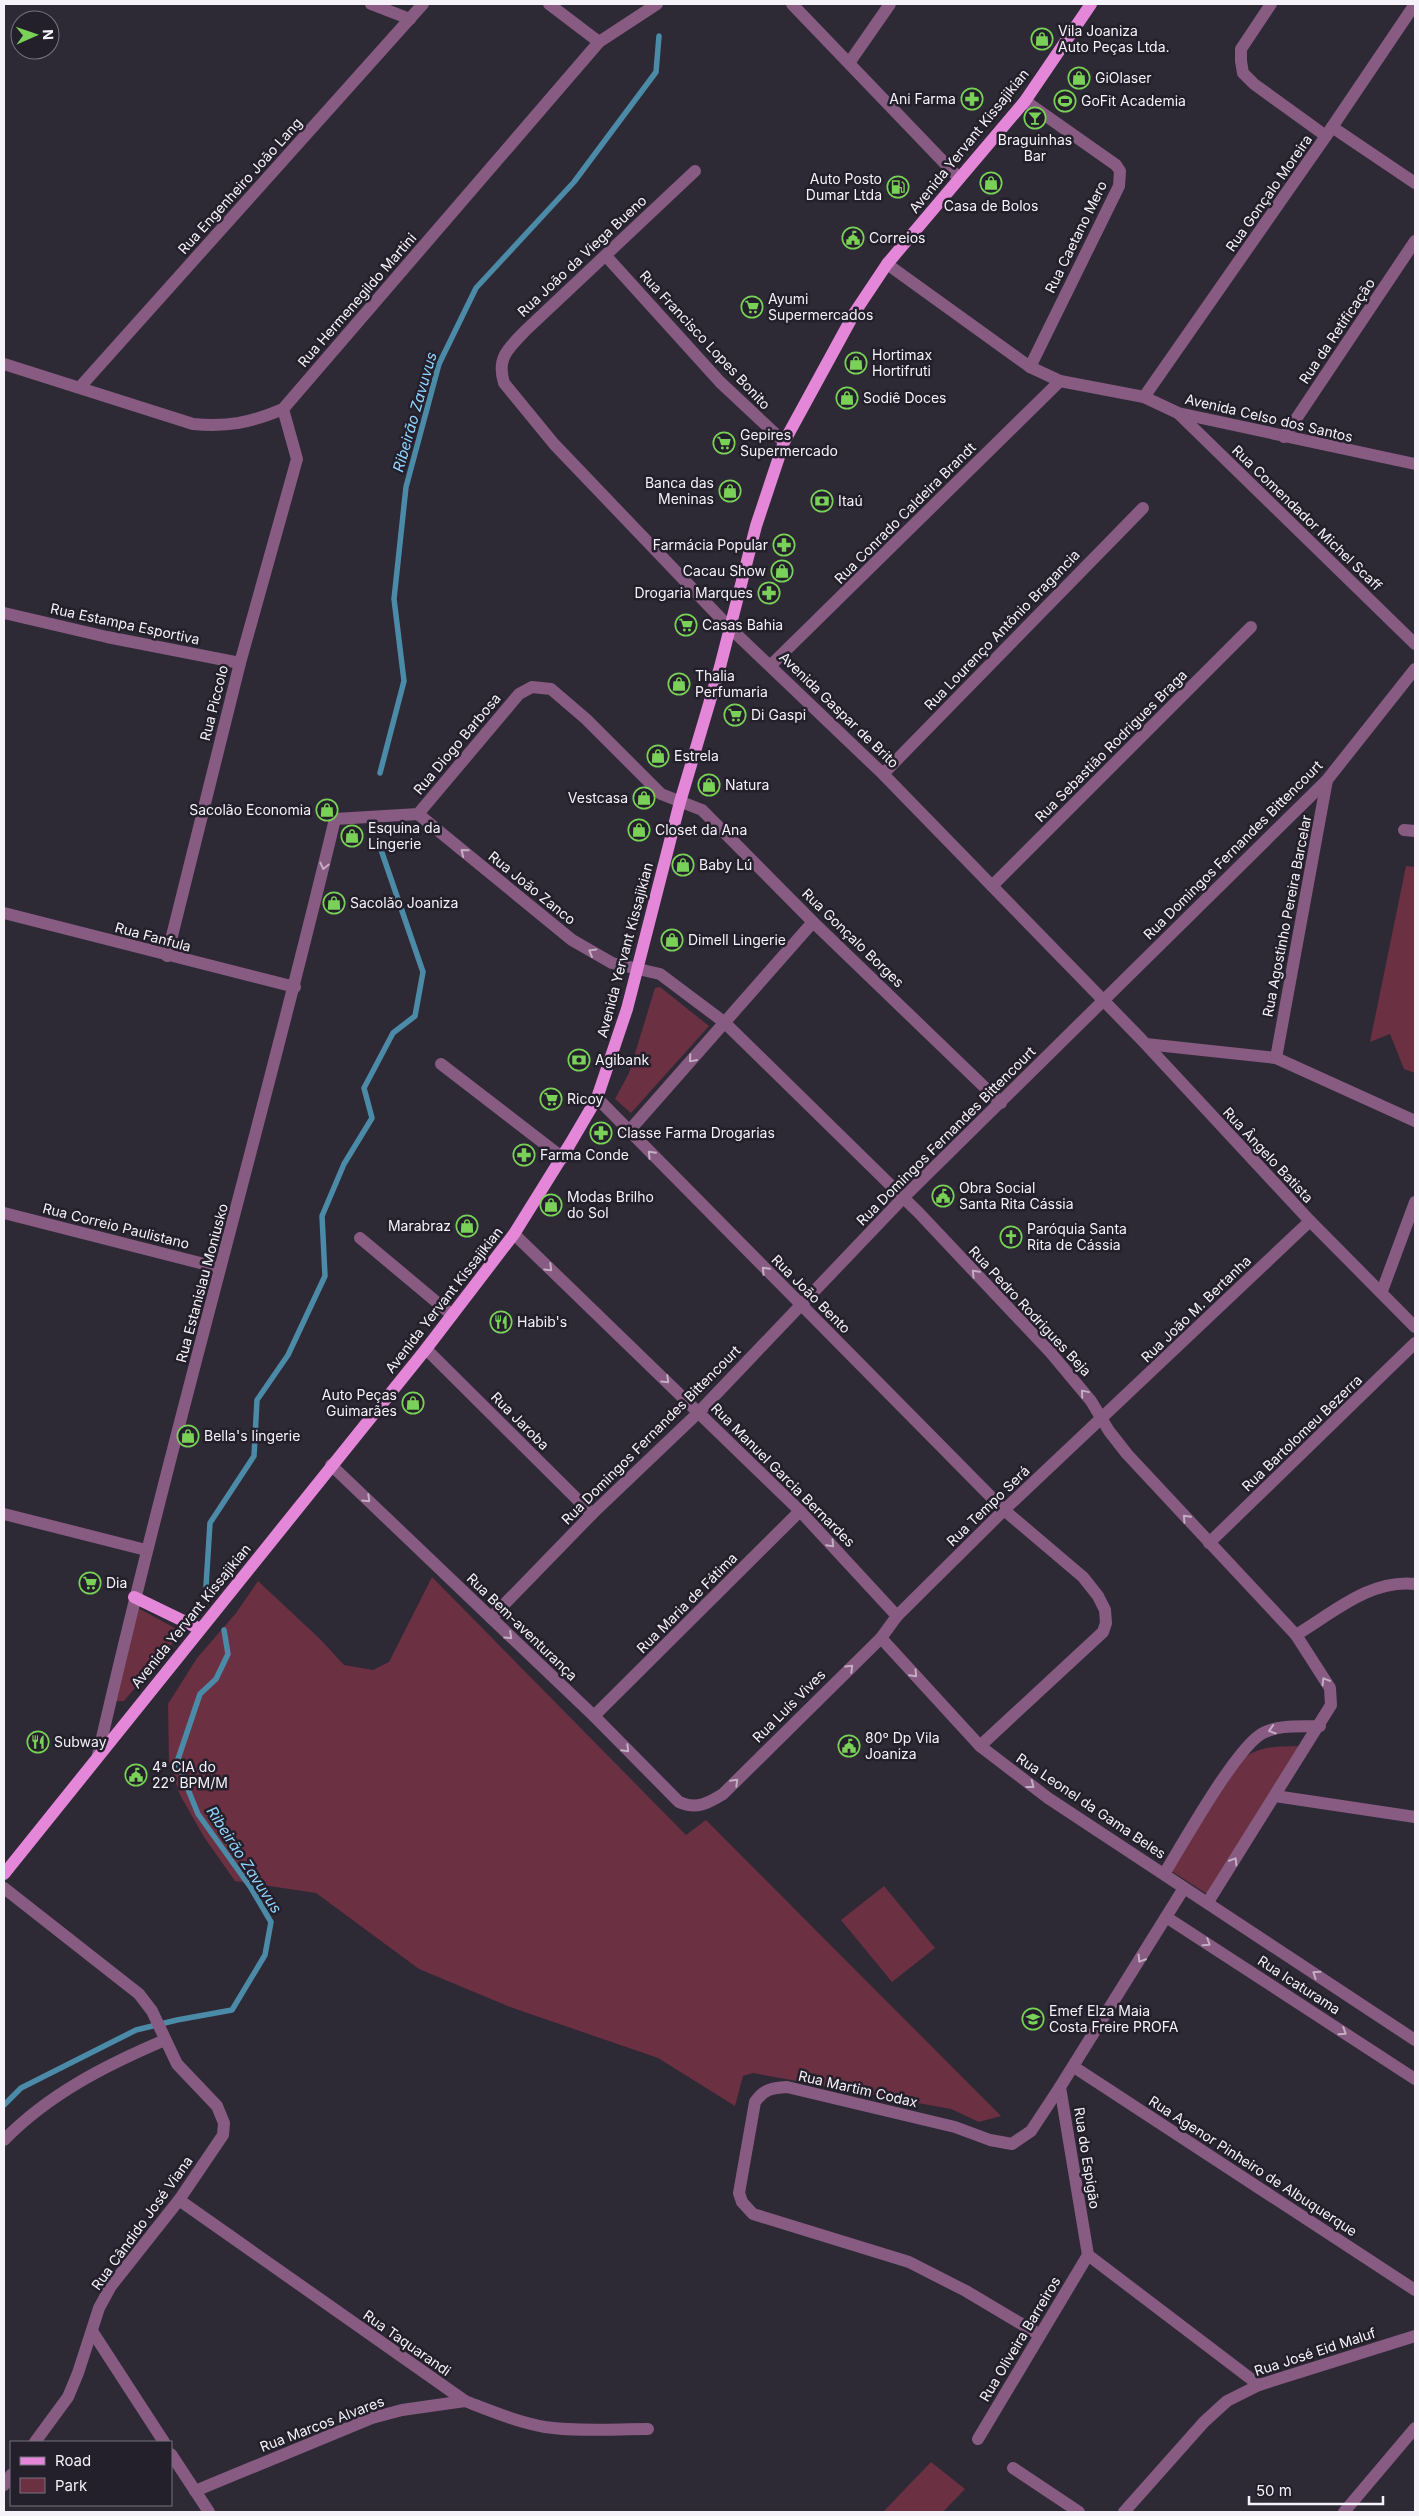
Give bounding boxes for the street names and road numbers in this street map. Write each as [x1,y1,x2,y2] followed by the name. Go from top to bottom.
[905,65,1032,216] street label: Avenida Yervant Kissajikian
[174,114,305,257] street label: Rua Engenheiro João Lang
[1222,131,1315,254] street label: Rua Gonçalo Moreira
[1041,178,1110,296] street label: Rua Caetano Mero
[514,191,650,320] street label: Rua João da Viega Bueno
[294,229,419,370] street label: Rua Hermenegildo Martini
[636,267,774,413] street label: Rua Francisco Lopes Bonito
[1295,275,1378,387] street label: Rua da Retificação
[1184,390,1355,445] street label: Avenida Celso dos Santos
[831,438,979,587] street label: Rua Conrado Caldeira Brandt
[1229,441,1386,594] street label: Rua Comendador Michel Scaff
[920,546,1083,713] street label: Rua Lourenço Antônio Bragancia
[49,599,201,648] street label: Rua Estampa Esportiva
[776,648,903,771] street label: Avenida Gaspar de Brito
[196,663,231,743] street label: Rua Piccolo
[1031,666,1190,825] street label: Rua Sebastião Rodrigues Braga
[409,690,504,798] street label: Rua Diogo Barbosa
[1140,756,1326,943] street label: Rua Domingos Fernandes Bittencourt
[1259,813,1314,1018] street label: Rua Agostinho Pereira Barcelar
[485,847,579,928] street label: Rua João Zanco
[593,860,656,1039] street label: Avenida Yervant Kissajikian
[799,885,908,991] street label: Rua Gonçalo Borges
[113,918,193,955] street label: Rua Fanfula
[853,1042,1039,1229] street label: Rua Domingos Fernandes Bittencourt
[1220,1103,1317,1206] street label: Rua Ângelo Batista
[41,1199,191,1252] street label: Rua Correio Paulistano
[172,1201,231,1364] street label: Rua Estanislau Moniusko
[381,1223,506,1376] street label: Avenida Yervant Kissajikian
[966,1242,1095,1379] street label: Rua Pedro Rodrigues Beja
[768,1251,854,1337] street label: Rua João Bento
[1137,1252,1254,1366] street label: Rua João M. Bertanha
[558,1341,744,1528] street label: Rua Domingos Fernandes Bittencourt
[1238,1371,1365,1494] street label: Rua Bartolomeu Bezerra
[488,1388,553,1453] street label: Rua Jaroba
[708,1399,859,1550] street label: Rua Manuel Garcia Bernardes
[943,1462,1033,1549] street label: Rua Tempo Será
[127,1540,254,1691] street label: Avenida Yervant Kissajikian
[633,1549,740,1656] street label: Rua Maria de Fátima
[464,1569,581,1684] street label: Rua Bem-aventurança
[749,1666,829,1746] street label: Rua Luís Vives
[1013,1749,1169,1862] street label: Rua Leonel da Gama Beles
[1255,1952,1344,2018] street label: Rua Icaturama
[797,2067,920,2111] street label: Rua Martim Codax
[1146,2092,1361,2239] street label: Rua Agenor Pinheiro de Albuquerque
[1071,2106,1104,2210] street label: Rua do Espigão
[87,2152,196,2293] street label: Rua Cândido José Viana
[976,2273,1064,2404] street label: Rua Oliveira Barreiros
[360,2306,454,2379] street label: Rua Taquarandi
[1252,2324,1378,2379] street label: Rua José Eid Maluf
[257,2392,386,2455] street label: Rua Marcos Alvares

